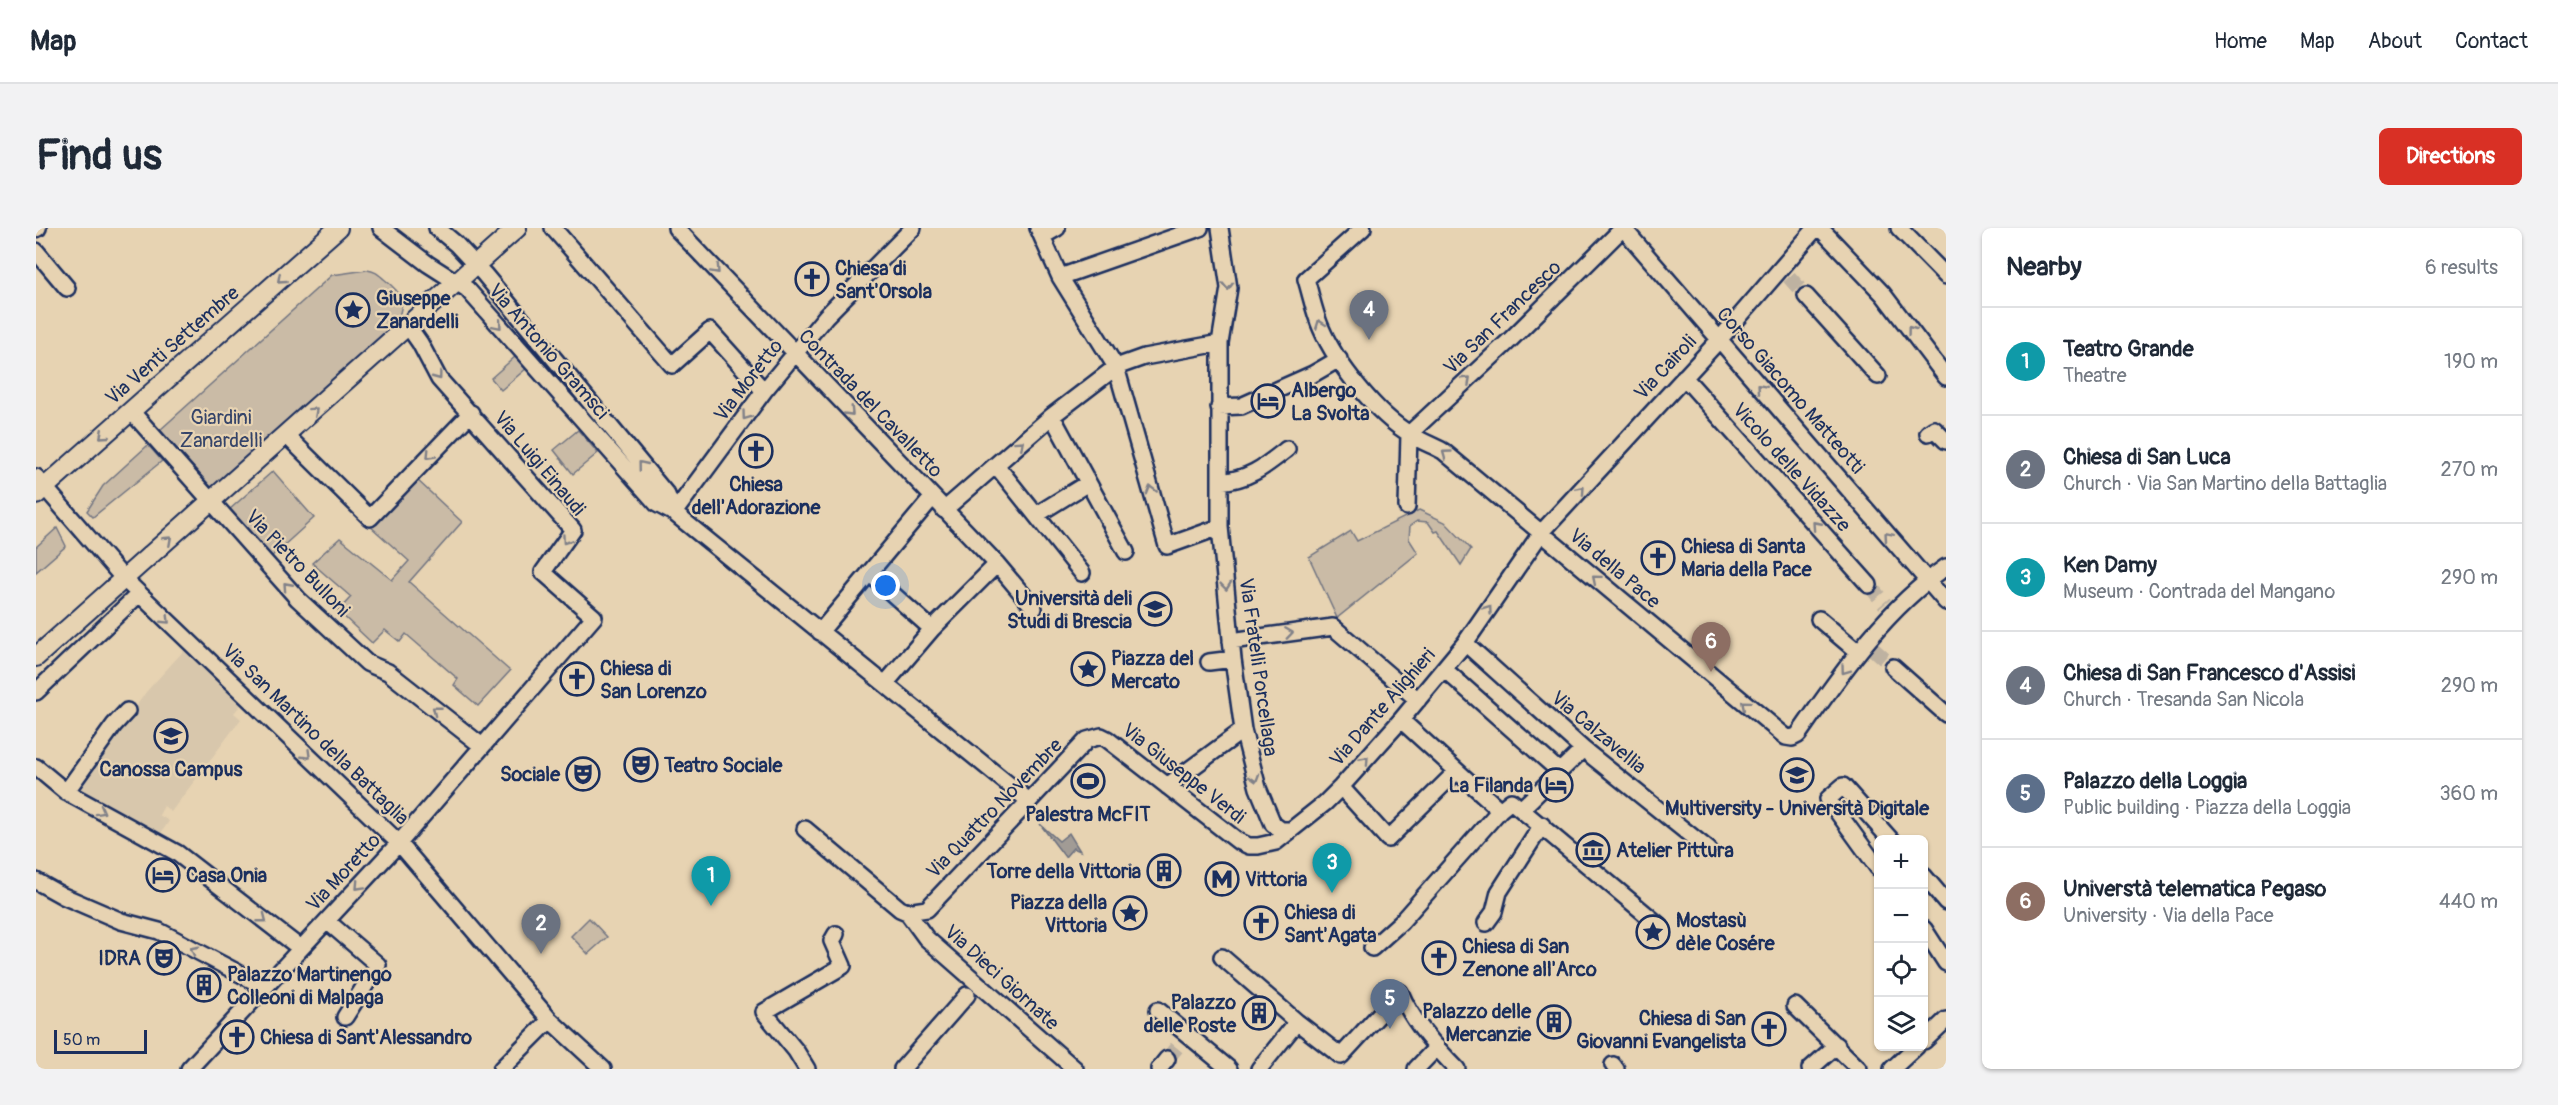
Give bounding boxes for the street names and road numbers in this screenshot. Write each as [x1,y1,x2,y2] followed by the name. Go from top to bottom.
[1438,255,1567,380] street label: Via San Francesco
[483,278,614,424] street label: Via Antonio Gramsci
[100,280,244,410] street label: Via Venti Settembre
[1711,302,1870,479] street label: Corso Giacomo Matteotti
[793,324,948,483] street label: Contrada del Cavalletto
[1629,329,1702,405] street label: Via Cairoli
[708,334,789,427] street label: Via Moretto
[1727,398,1856,537] street label: Vicolo delle Vidazze
[488,406,591,521] street label: Via Luigi Einaudi
[240,504,355,622] street label: Via Pietro Bulloni
[1564,523,1666,614] street label: Via della Pace
[1234,576,1283,758] street label: Via Fratelli Porcellaga
[217,638,414,830] street label: Via San Martino della Battaglia
[1324,643,1441,772] street label: Via Dante Alighieri
[1546,685,1651,779] street label: Via Calzavellia
[1117,717,1250,829] street label: Via Giuseppe Verdi
[921,733,1068,884] street label: Via Quattro Novembre
[301,828,386,917] street label: Via Moretto
[939,919,1064,1036] street label: Via Dieci Giornate

